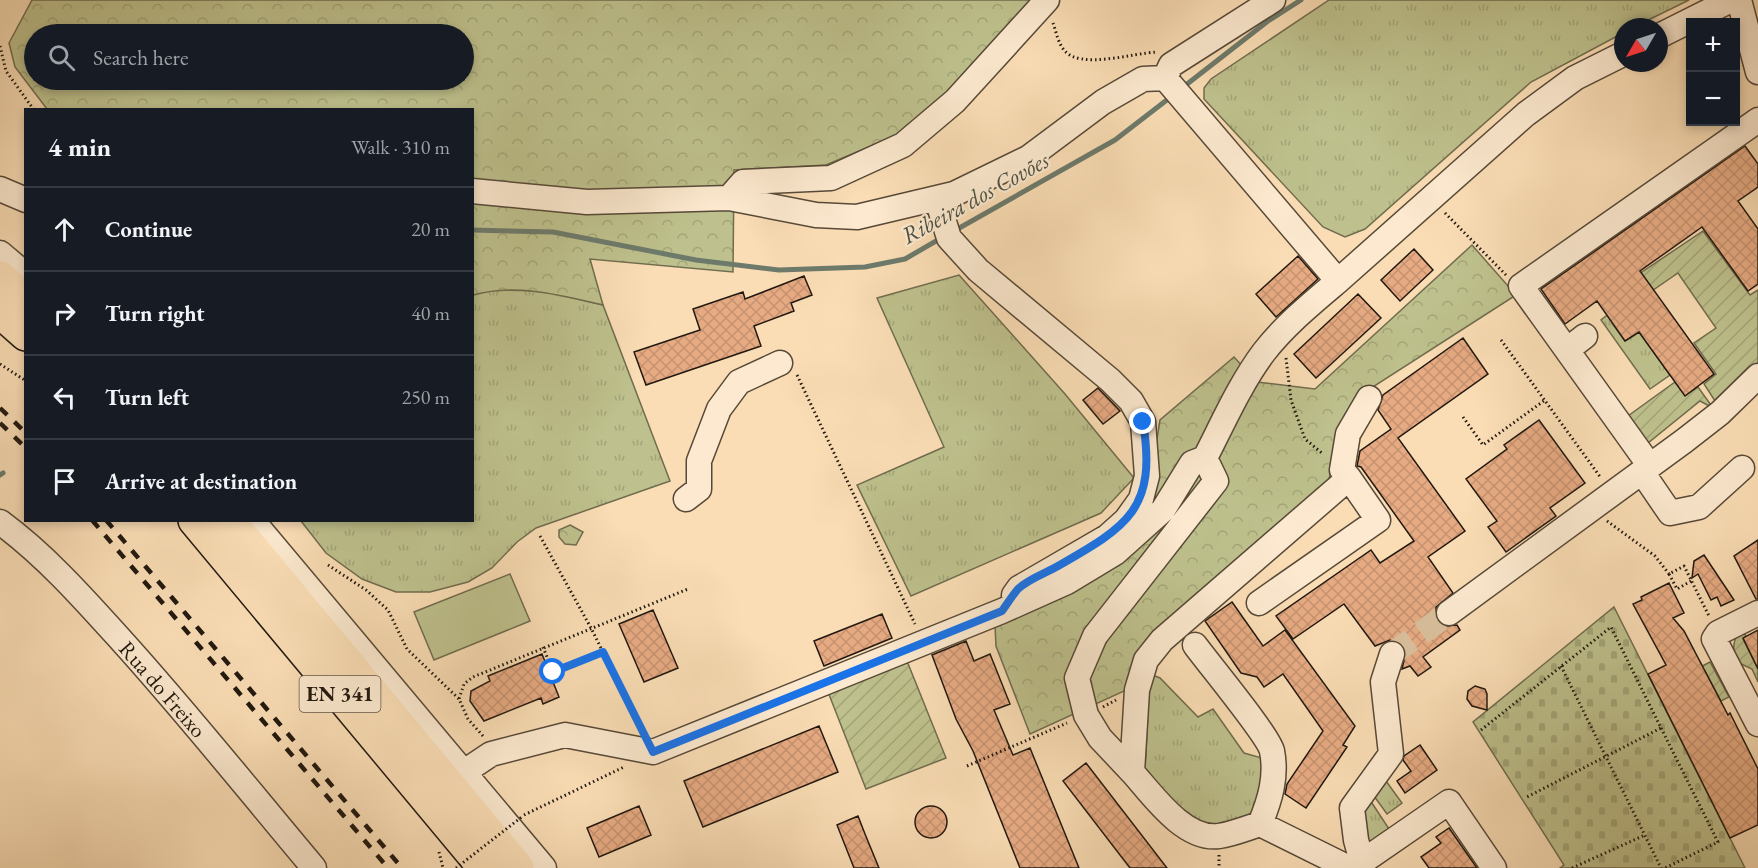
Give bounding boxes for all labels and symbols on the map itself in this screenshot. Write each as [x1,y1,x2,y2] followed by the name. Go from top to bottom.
[1614,18,1668,72] north arrow
[895,144,1054,251] water label: Ribeira dos Covões
[1129,408,1155,434] route end
[113,635,213,744] street label: Rua do Freixo
[539,658,565,684] route start
[300,676,380,712] road number: EN 341

